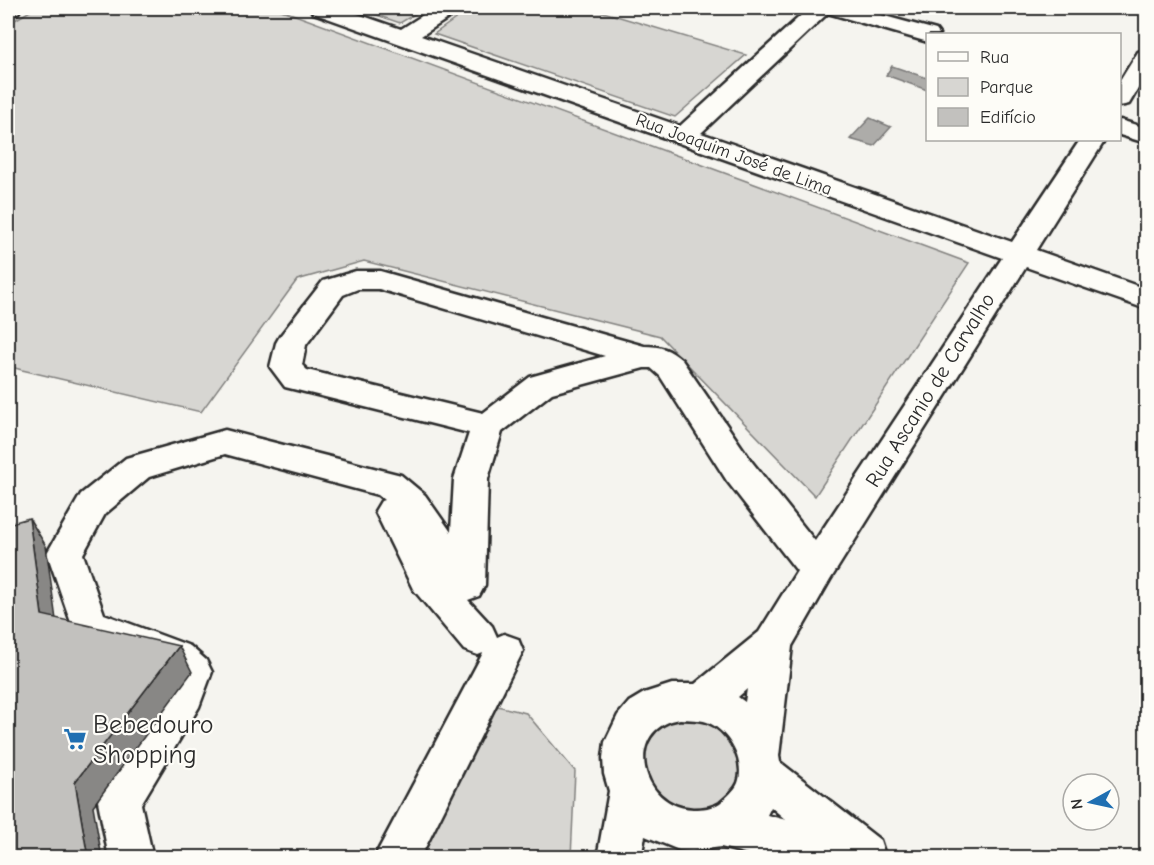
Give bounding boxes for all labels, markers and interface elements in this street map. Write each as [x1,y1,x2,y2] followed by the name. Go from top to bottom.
[926,33,1121,141] legend
[980,47,1009,68] text: Rua
[980,77,1033,98] text: Parque
[980,107,1036,128] text: Edifício
[633,109,835,200] street label: Rua Joaquim José de Lima
[860,289,1000,491] street label: Rua Ascanio de Carvalho
[93,710,214,770] place label: Bebedouro Shopping
[62,726,88,752] supermarket icon: Bebedouro Shopping
[1061,772,1121,832] north arrow
[1067,798,1087,810] text: N

